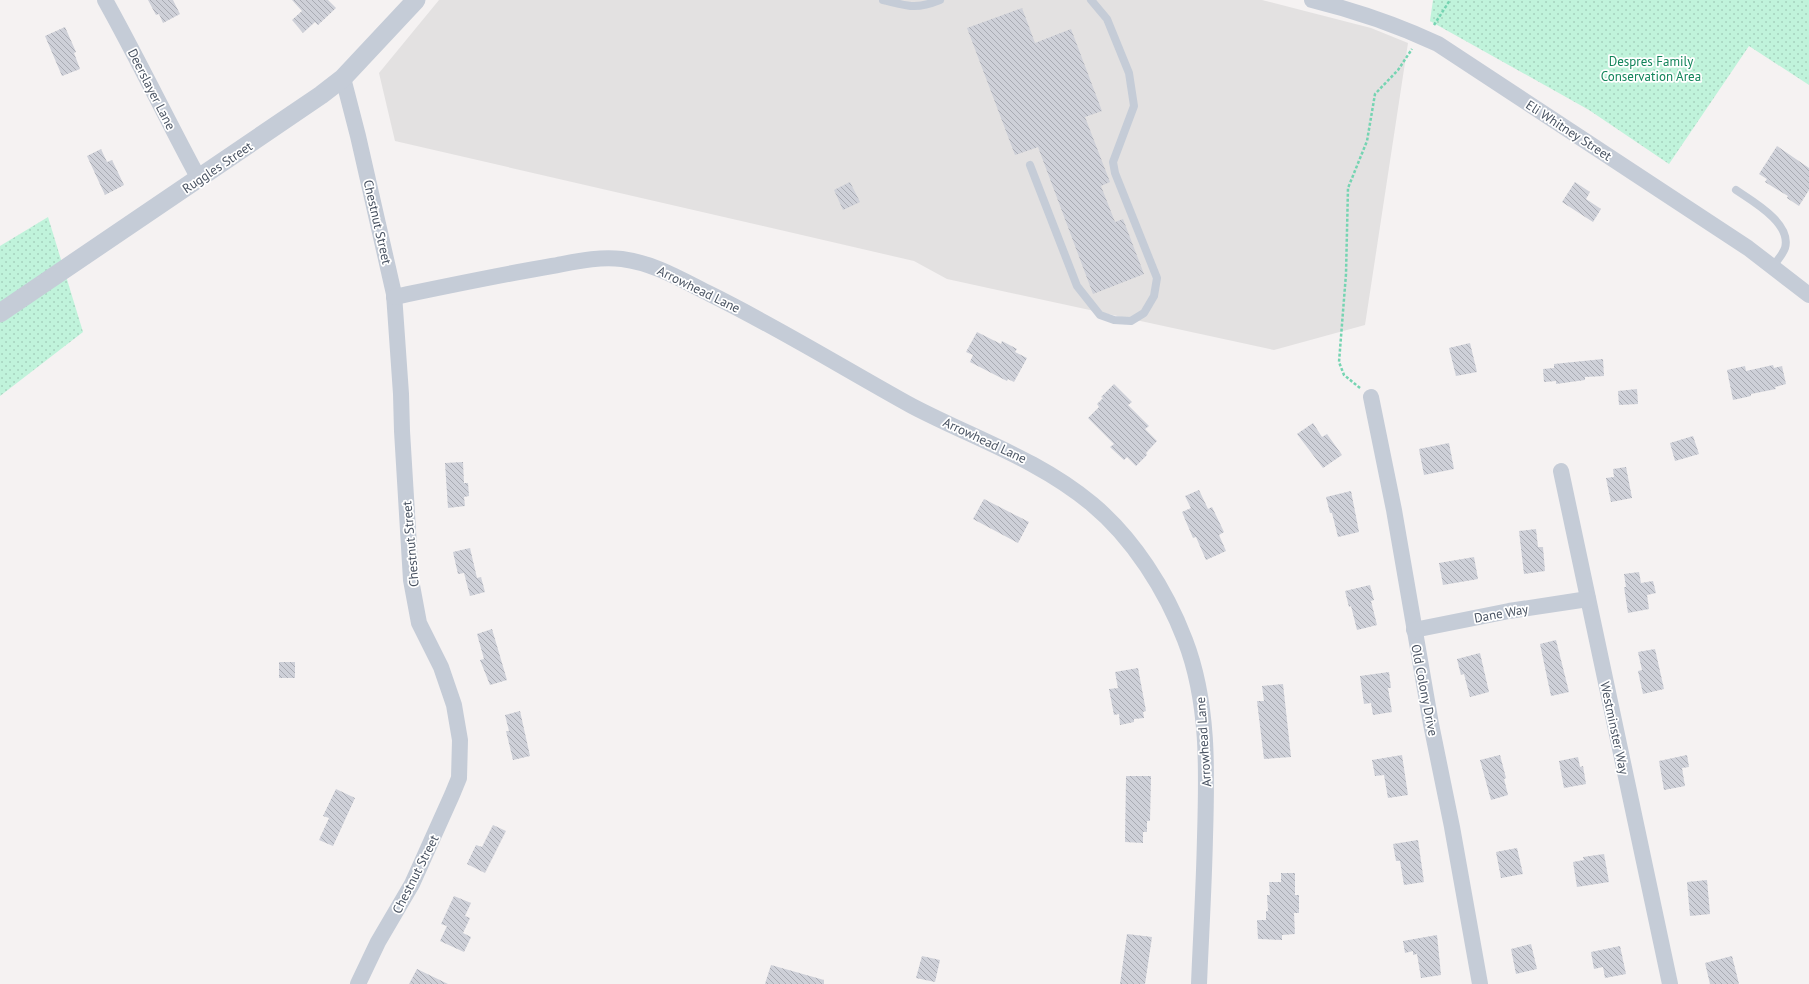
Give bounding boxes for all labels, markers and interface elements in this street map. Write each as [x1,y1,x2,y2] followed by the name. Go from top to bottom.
[124,46,179,133] street label: Deerslayer Lane
[1601,53,1701,85] park label: Despres Family Conservation Area
[1523,96,1615,165] street label: Eli Whitney Street
[179,137,256,197] street label: Ruggles Street
[360,178,396,267] street label: Chestnut Street
[655,262,743,317] street label: Arrowhead Lane
[940,414,1029,467] street label: Arrowhead Lane
[398,500,423,588] street label: Chestnut Street
[1473,600,1529,627] street label: Dane Way
[1407,643,1442,737] street label: Old Colony Drive
[1596,680,1633,776] street label: Westminster Way
[1192,696,1215,787] street label: Arrowhead Lane
[388,831,443,916] street label: Chestnut Street

